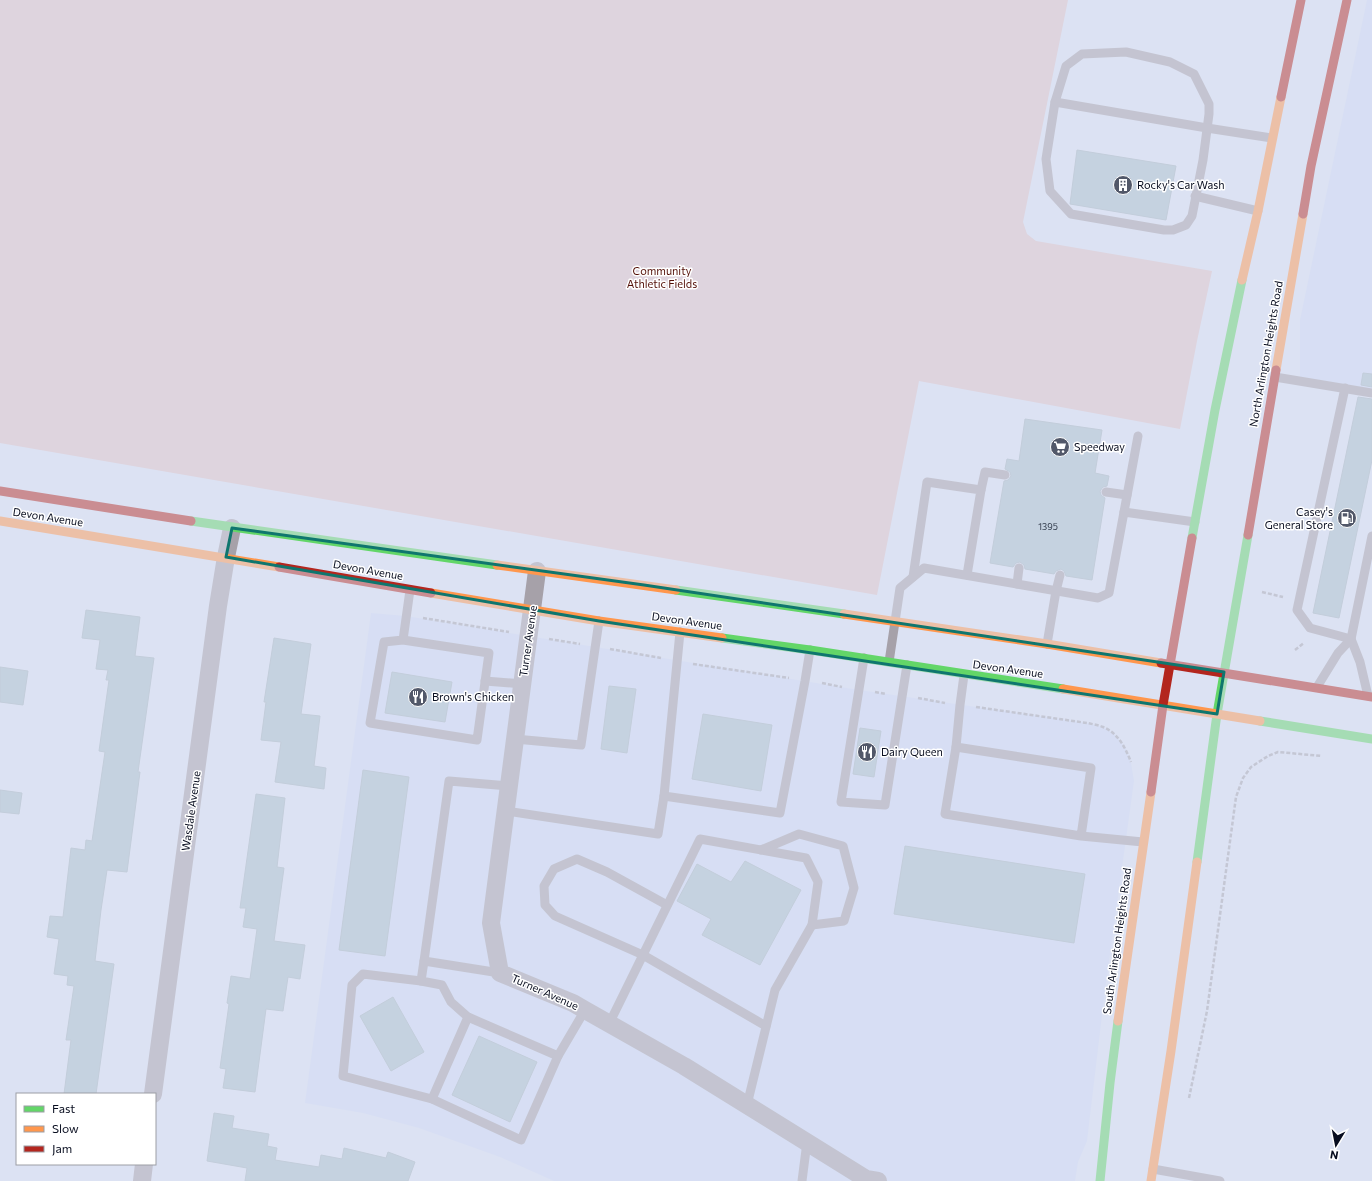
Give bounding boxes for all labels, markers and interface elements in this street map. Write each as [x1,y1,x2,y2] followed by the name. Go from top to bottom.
[1112,174,1134,196] building icon: Rocky's Car Wash
[1137,178,1225,191] place label: Rocky's Car Wash
[627,264,697,290] park label: Community Athletic Fields
[1246,280,1285,428] street label: North Arlington Heights Road
[1049,436,1071,458] supermarket icon: Speedway
[1074,440,1125,453] place label: Speedway
[12,505,84,528] street label: Devon Avenue
[1265,505,1333,531] place label: Casey's General Store
[1336,507,1358,529] fuel station icon: Casey's General Store
[1038,521,1058,532] house number: 1395
[332,557,404,582] street label: Devon Avenue
[516,604,539,677] street label: Turner Avenue
[651,609,723,632] street label: Devon Avenue
[972,657,1044,680] street label: Devon Avenue
[407,686,429,708] restaurant icon: Brown's Chicken
[432,690,514,703] place label: Brown's Chicken
[856,741,878,763] restaurant icon: Dairy Queen
[881,745,943,758] place label: Dairy Queen
[178,770,203,852] street label: Wasdale Avenue
[1100,867,1133,1015] street label: South Arlington Heights Road
[510,971,581,1012] street label: Turner Avenue
[16,1093,156,1165] legend
[52,1101,75,1115] text: Fast
[52,1121,79,1135] text: Slow
[1316,1125,1356,1165] north arrow
[52,1141,72,1156] text: Jam
[1329,1148,1339,1162] text: N

